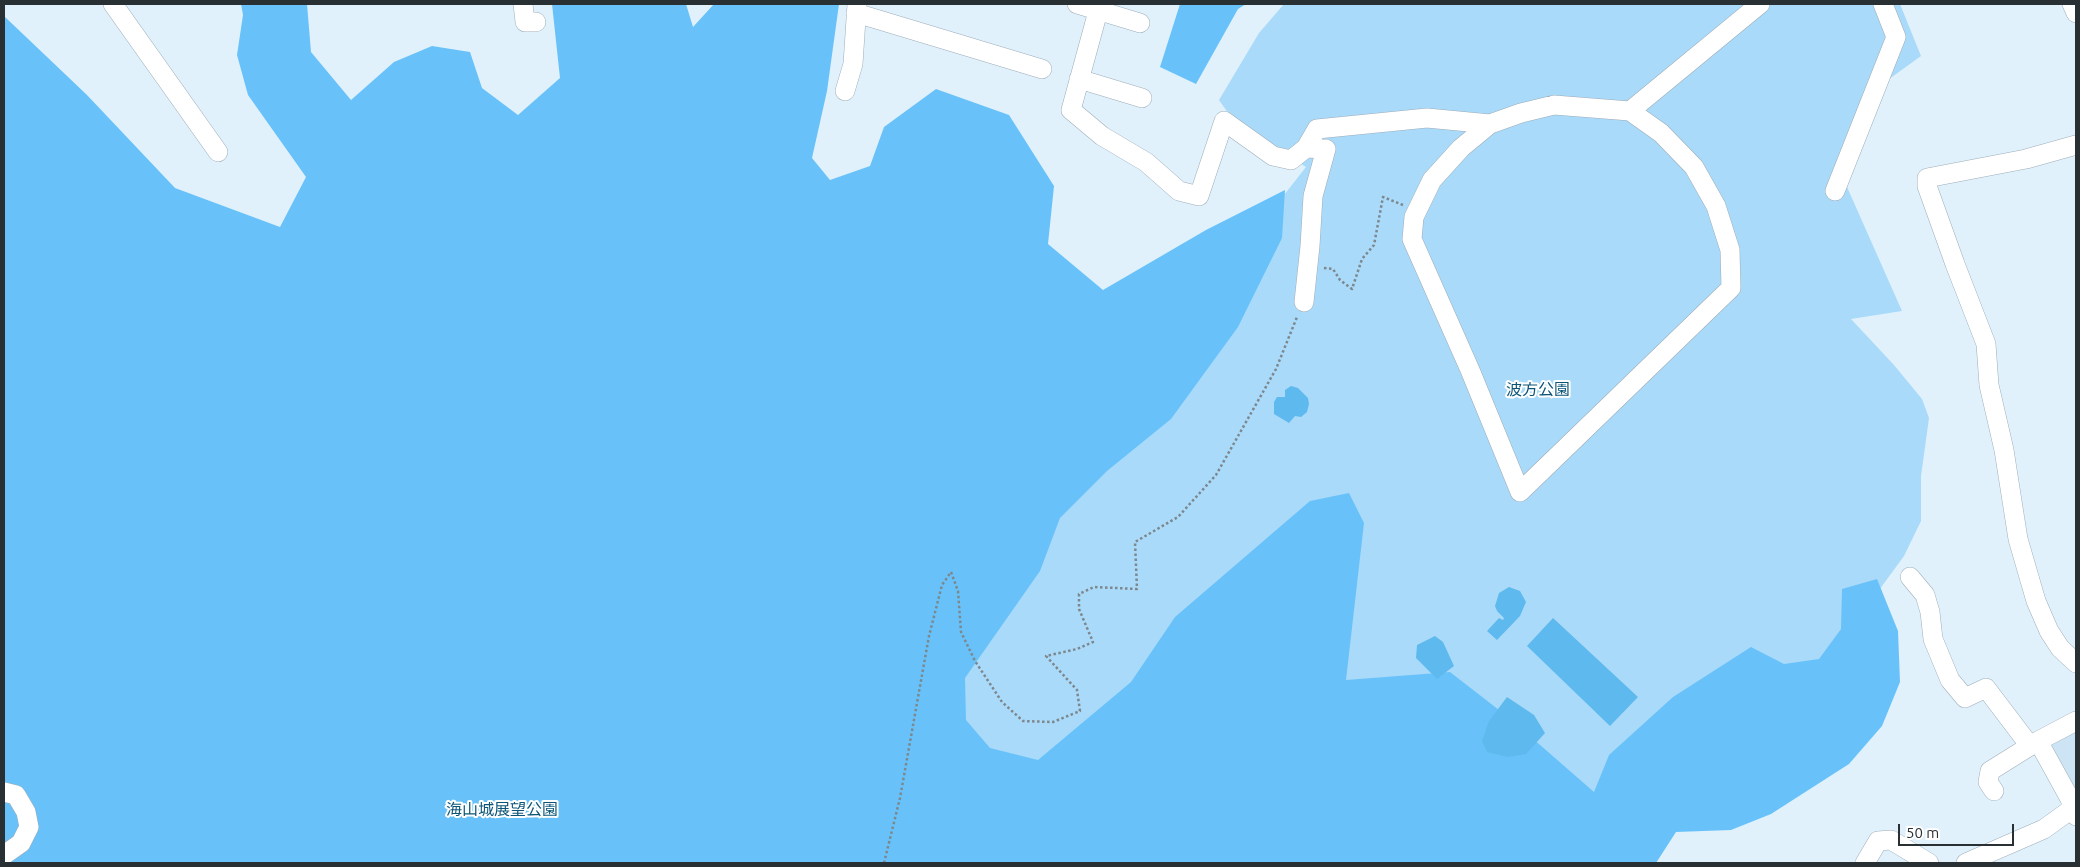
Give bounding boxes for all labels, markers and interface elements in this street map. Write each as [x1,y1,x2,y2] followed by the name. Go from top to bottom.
[1506,380,1570,400] park label: 波方公園
[446,800,558,820] park label: 海山城展望公園
[1900,814,2016,846] scale bar
[1906,824,1939,841] text: 50 m

